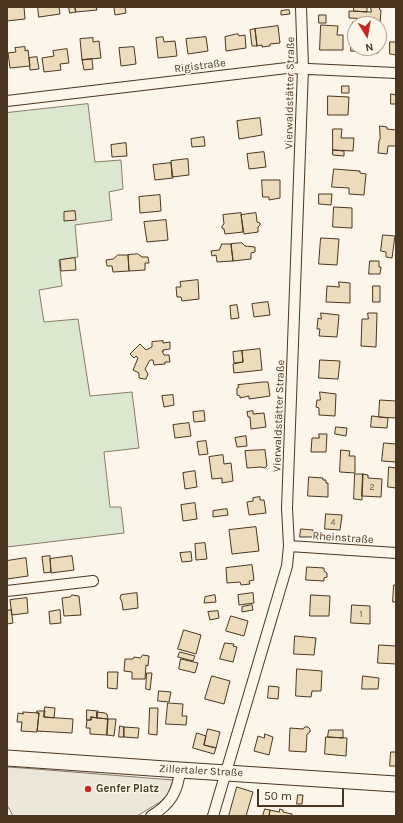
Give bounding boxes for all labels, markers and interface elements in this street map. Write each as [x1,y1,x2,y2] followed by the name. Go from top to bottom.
[347,16,387,56] north arrow
[282,37,298,149] street label: Vierwaldstätter Straße
[364,40,374,54] text: N
[173,56,227,76] street label: Rigistraße
[270,360,288,472] street label: Vierwaldstätter Straße
[369,482,375,492] house number: 2
[330,517,336,527] house number: 4
[312,529,374,547] street label: Rheinstraße
[360,609,362,619] house number: 1
[159,762,243,780] street label: Zillertaler Straße
[259,781,346,807] scale bar
[96,782,159,796] place label: Genfer Platz
[83,784,93,794] marker: Genfer Platz
[264,789,292,803] text: 50 m

